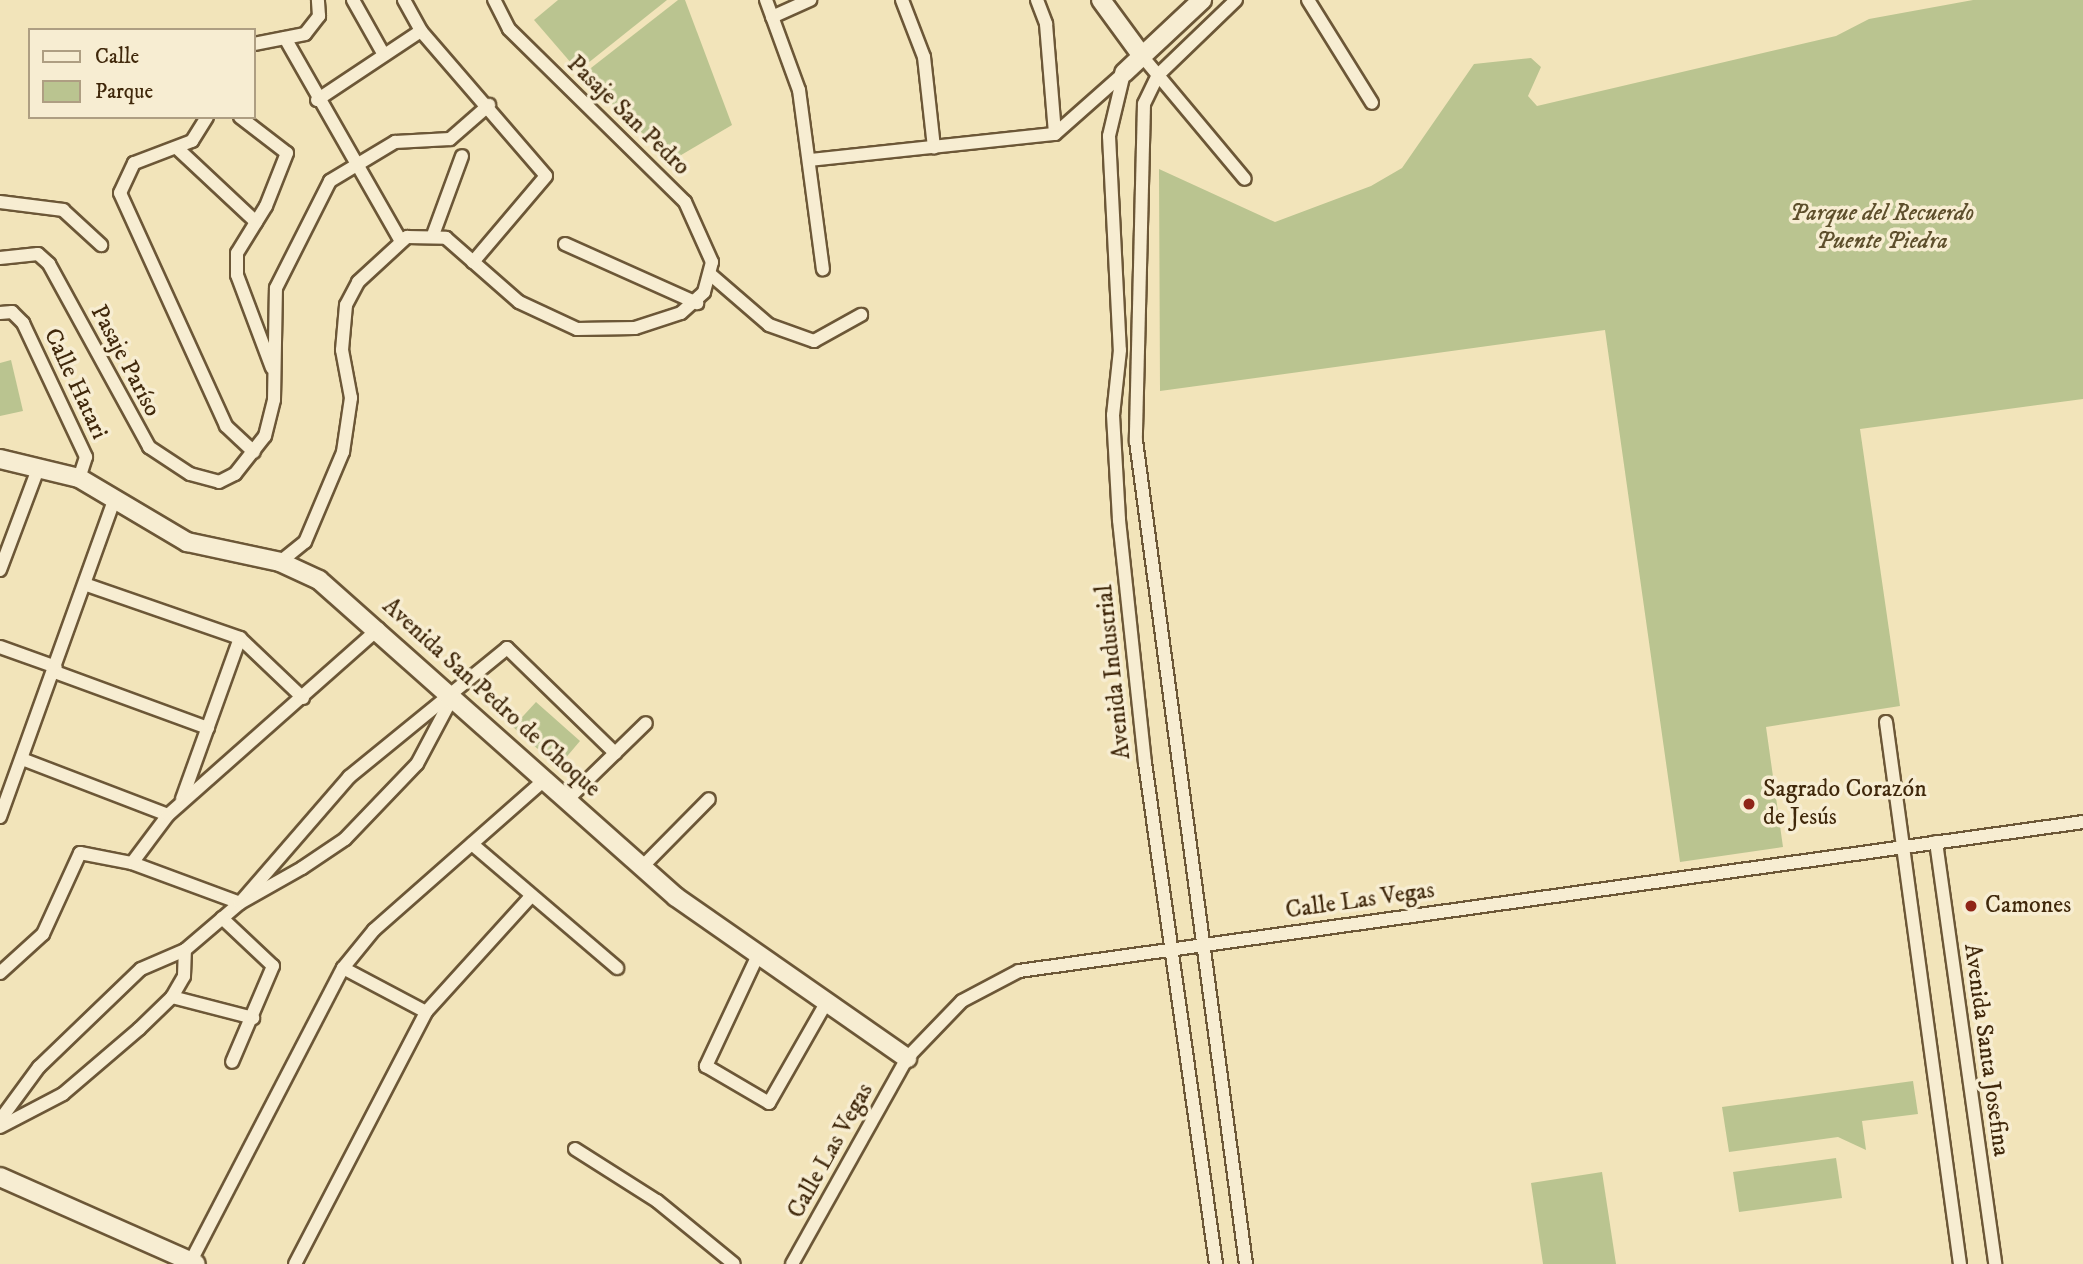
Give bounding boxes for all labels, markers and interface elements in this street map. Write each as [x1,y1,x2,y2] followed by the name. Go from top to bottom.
[28,28,256,119] legend
[95,44,139,70] text: Calle
[561,50,695,182] street label: Pasaje San Pedro
[95,79,153,105] text: Parque
[1790,200,1974,256] park label: Parque del Recuerdo Puente Piedra
[84,300,166,422] street label: Pasaje Paríso
[37,324,113,444] street label: Calle Hatari
[1091,583,1137,761] street label: Avenida Industrial
[376,592,606,804] street label: Avenida San Pedro de Choque
[1763,776,1927,832] place label: Sagrado Corazón de Jesús
[1741,796,1757,812] marker: Sagrado Corazón de Jesús
[1284,876,1436,926] street label: Calle Las Vegas
[1985,892,2071,920] place label: Camones
[1963,898,1979,914] marker: Camones
[1957,942,2015,1158] street label: Avenida Santa Josefina
[782,1078,880,1224] street label: Calle Las Vegas

